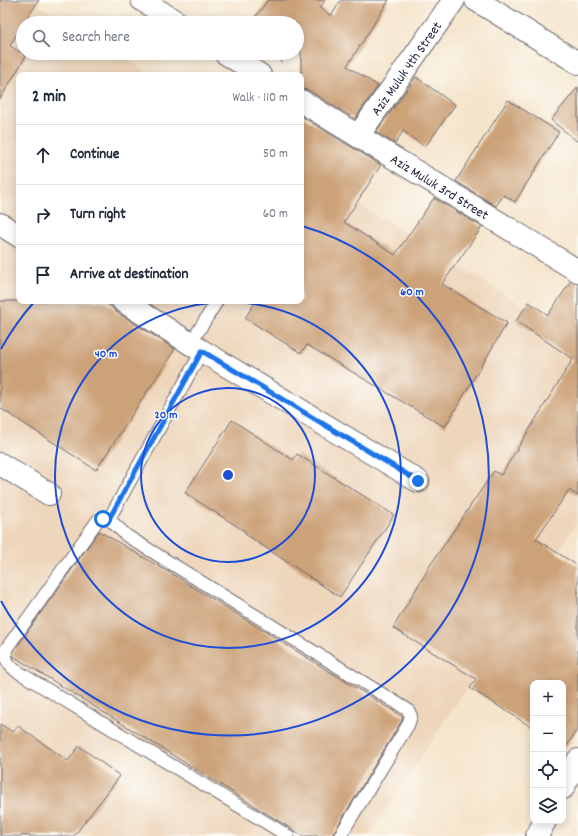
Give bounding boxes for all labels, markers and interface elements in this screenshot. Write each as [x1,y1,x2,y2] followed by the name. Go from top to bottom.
[16,16,304,60] search box
[367,18,448,121] street label: Aziz Muluk 4th Street
[30,27,52,49] icon: search
[62,27,130,49] text: Search here
[32,86,66,110] text: 2 min
[232,89,288,108] text: Walk · 110 m
[32,144,54,166] icon: ahead
[70,144,119,166] text: Continue
[263,145,288,164] text: 50 m
[386,150,492,226] street label: Aziz Muluk 3rd Street
[32,204,54,226] icon: right
[70,204,126,226] text: Turn right
[263,205,288,224] text: 60 m
[32,264,54,286] icon: arrive
[70,264,188,286] text: Arrive at destination
[400,284,424,301] text: 60 m
[95,346,117,363] text: 40 m
[155,407,177,424] text: 20 m
[221,468,235,482] centre of rings
[409,472,427,490] route end
[94,510,112,528] route start
[530,680,566,824] map controls
[530,680,566,716] button: +
[530,716,566,752] button: −
[530,752,566,788] button: locate
[530,788,566,824] button: layers

